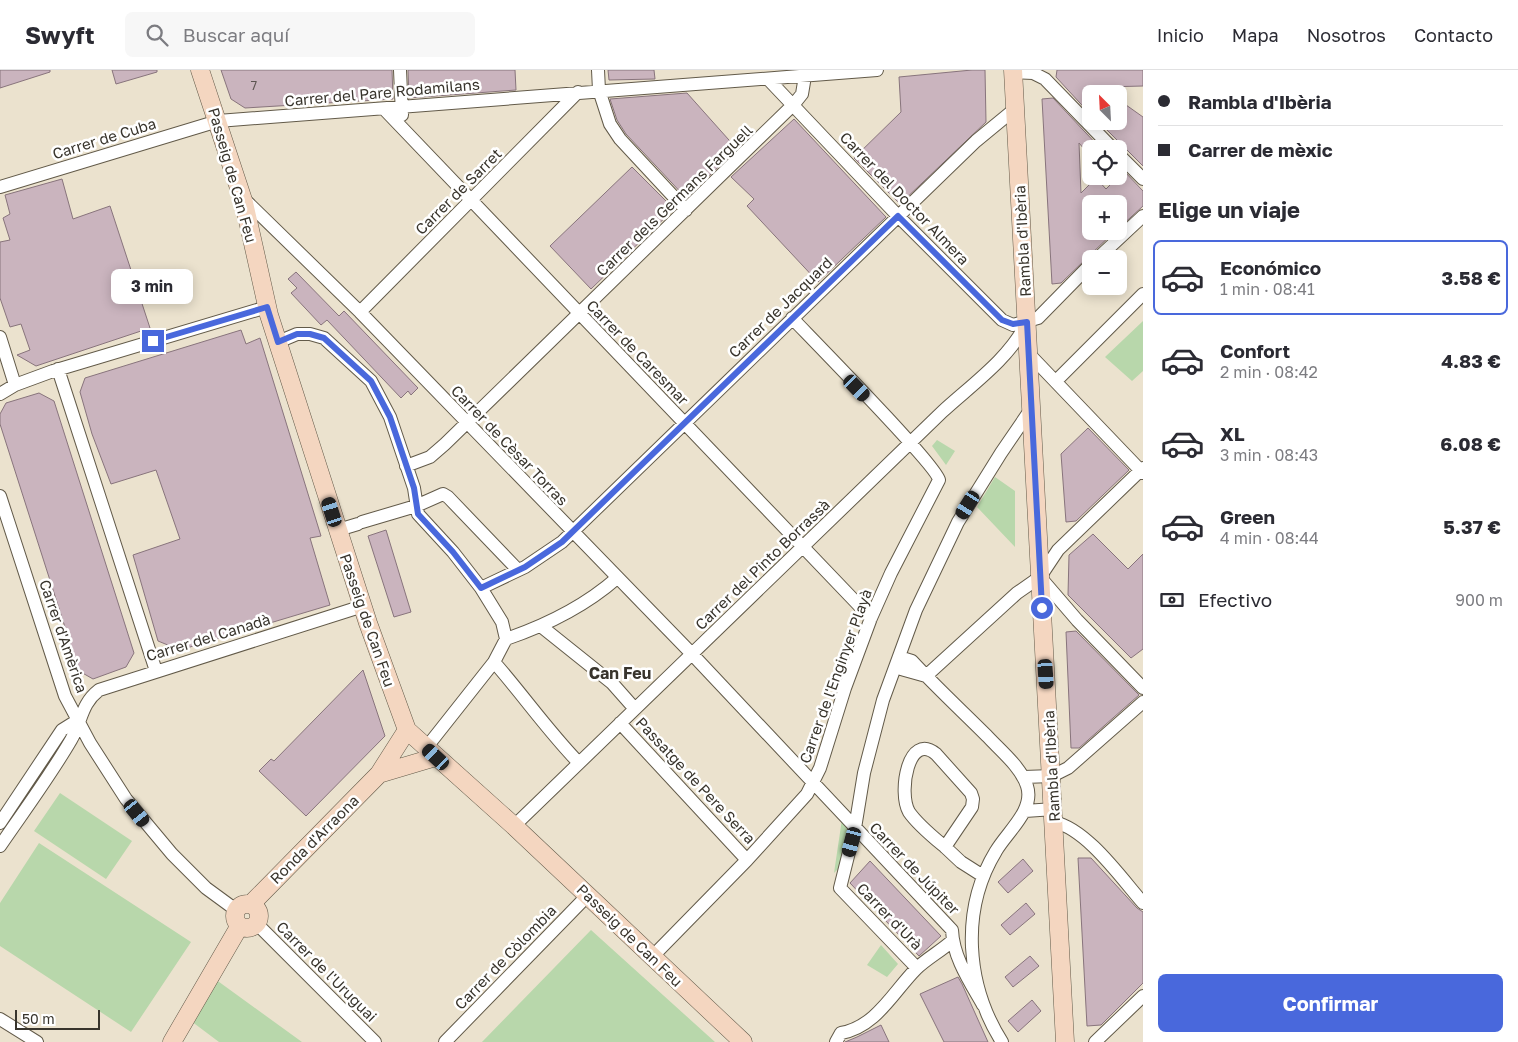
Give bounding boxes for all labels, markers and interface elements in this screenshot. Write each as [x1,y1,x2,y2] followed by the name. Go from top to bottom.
[125,12,475,57] search box
[25,20,95,49] text: Swyft
[143,21,171,49] icon: search
[183,23,289,46] text: Buscar aquí
[1157,24,1204,46] text: Inicio
[1232,24,1279,46] text: Mapa
[1307,24,1386,46] text: Nosotros
[1414,24,1493,46] text: Contacto
[284,74,480,109] street label: Carrer del Pare Rodamilans
[251,78,257,93] house number: 7
[1082,85,1128,130] north arrow
[1082,85,1127,295] map controls
[1188,90,1332,113] text: Rambla d'Ibèria
[205,105,261,245] street label: Passeig de Can Feu
[50,114,158,162] street label: Carrer de Cuba
[592,120,756,279] street label: Carrer dels Germans Farguell
[837,128,973,268] street label: Carrer del Doctor Almera
[1188,138,1333,161] text: Carrer de mèxic
[1082,140,1127,185] button: locate
[411,144,505,238] street label: Carrer de Sarret
[1010,185,1034,297] street label: Rambla d'Ibèria
[1082,195,1127,240] button: +
[1158,196,1300,223] text: Elige un viaje
[1082,250,1127,295] button: −
[725,253,835,361] street label: Carrer de Jacquard
[1160,255,1205,300] icon: car
[1220,256,1321,279] text: Económico
[1441,266,1501,289] text: 3.58 €
[112,268,194,304] callout: 3 min
[131,276,173,296] text: 3 min
[1220,279,1315,299] text: 1 min · 08:41
[583,296,693,408] street label: Carrer de Caresmar
[142,330,164,352] route end
[1160,338,1205,383] icon: car
[1220,339,1290,362] text: Confort
[1441,349,1501,372] text: 4.83 €
[1220,362,1318,382] text: 2 min · 08:42
[841,372,872,404] car
[448,381,572,509] street label: Carrer de Cèsar Torras
[1160,421,1205,466] icon: car
[1220,422,1245,445] text: XL
[1440,432,1501,455] text: 6.08 €
[1220,445,1318,465] text: 3 min · 08:43
[953,488,982,522] car
[320,495,343,529] car
[691,495,833,633] street label: Carrer del Pinto Borrassà
[1160,504,1205,549] icon: car
[1220,505,1275,528] text: Green
[1443,515,1501,538] text: 5.37 €
[1220,528,1319,548] text: 4 min · 08:44
[337,551,399,689] street label: Passeig de Can Feu
[36,577,92,695] street label: Carrer d'Amèrica
[795,586,875,766] street label: Carrer de l'Enginyer Playà
[1158,586,1186,614] icon: cash
[1198,588,1272,611] text: Efectivo
[1455,590,1503,610] text: 900 m
[1031,597,1053,619] route start
[144,610,272,664] street label: Carrer del Canadà
[1037,659,1054,689] car
[589,663,651,683] district label: Can Feu
[1039,710,1063,822] street label: Rambla d'Ibèria
[633,713,759,847] street label: Passatge de Pere Serra
[419,741,452,773] car
[266,791,362,887] street label: Ronda d'Arraona
[121,797,152,829] car
[866,818,964,918] street label: Carrer de Júpiter
[840,826,863,858] car
[854,879,926,953] street label: Carrer d'Urà
[574,880,686,990] street label: Passeig de Can Feu
[451,901,559,1013] street label: Carrer de Còlombia
[273,917,381,1025] street label: Carrer de l'Uruguai
[1158,974,1503,1032] button: Confirmar
[15,1007,100,1030] scale bar
[22,1010,55,1027] text: 50 m

